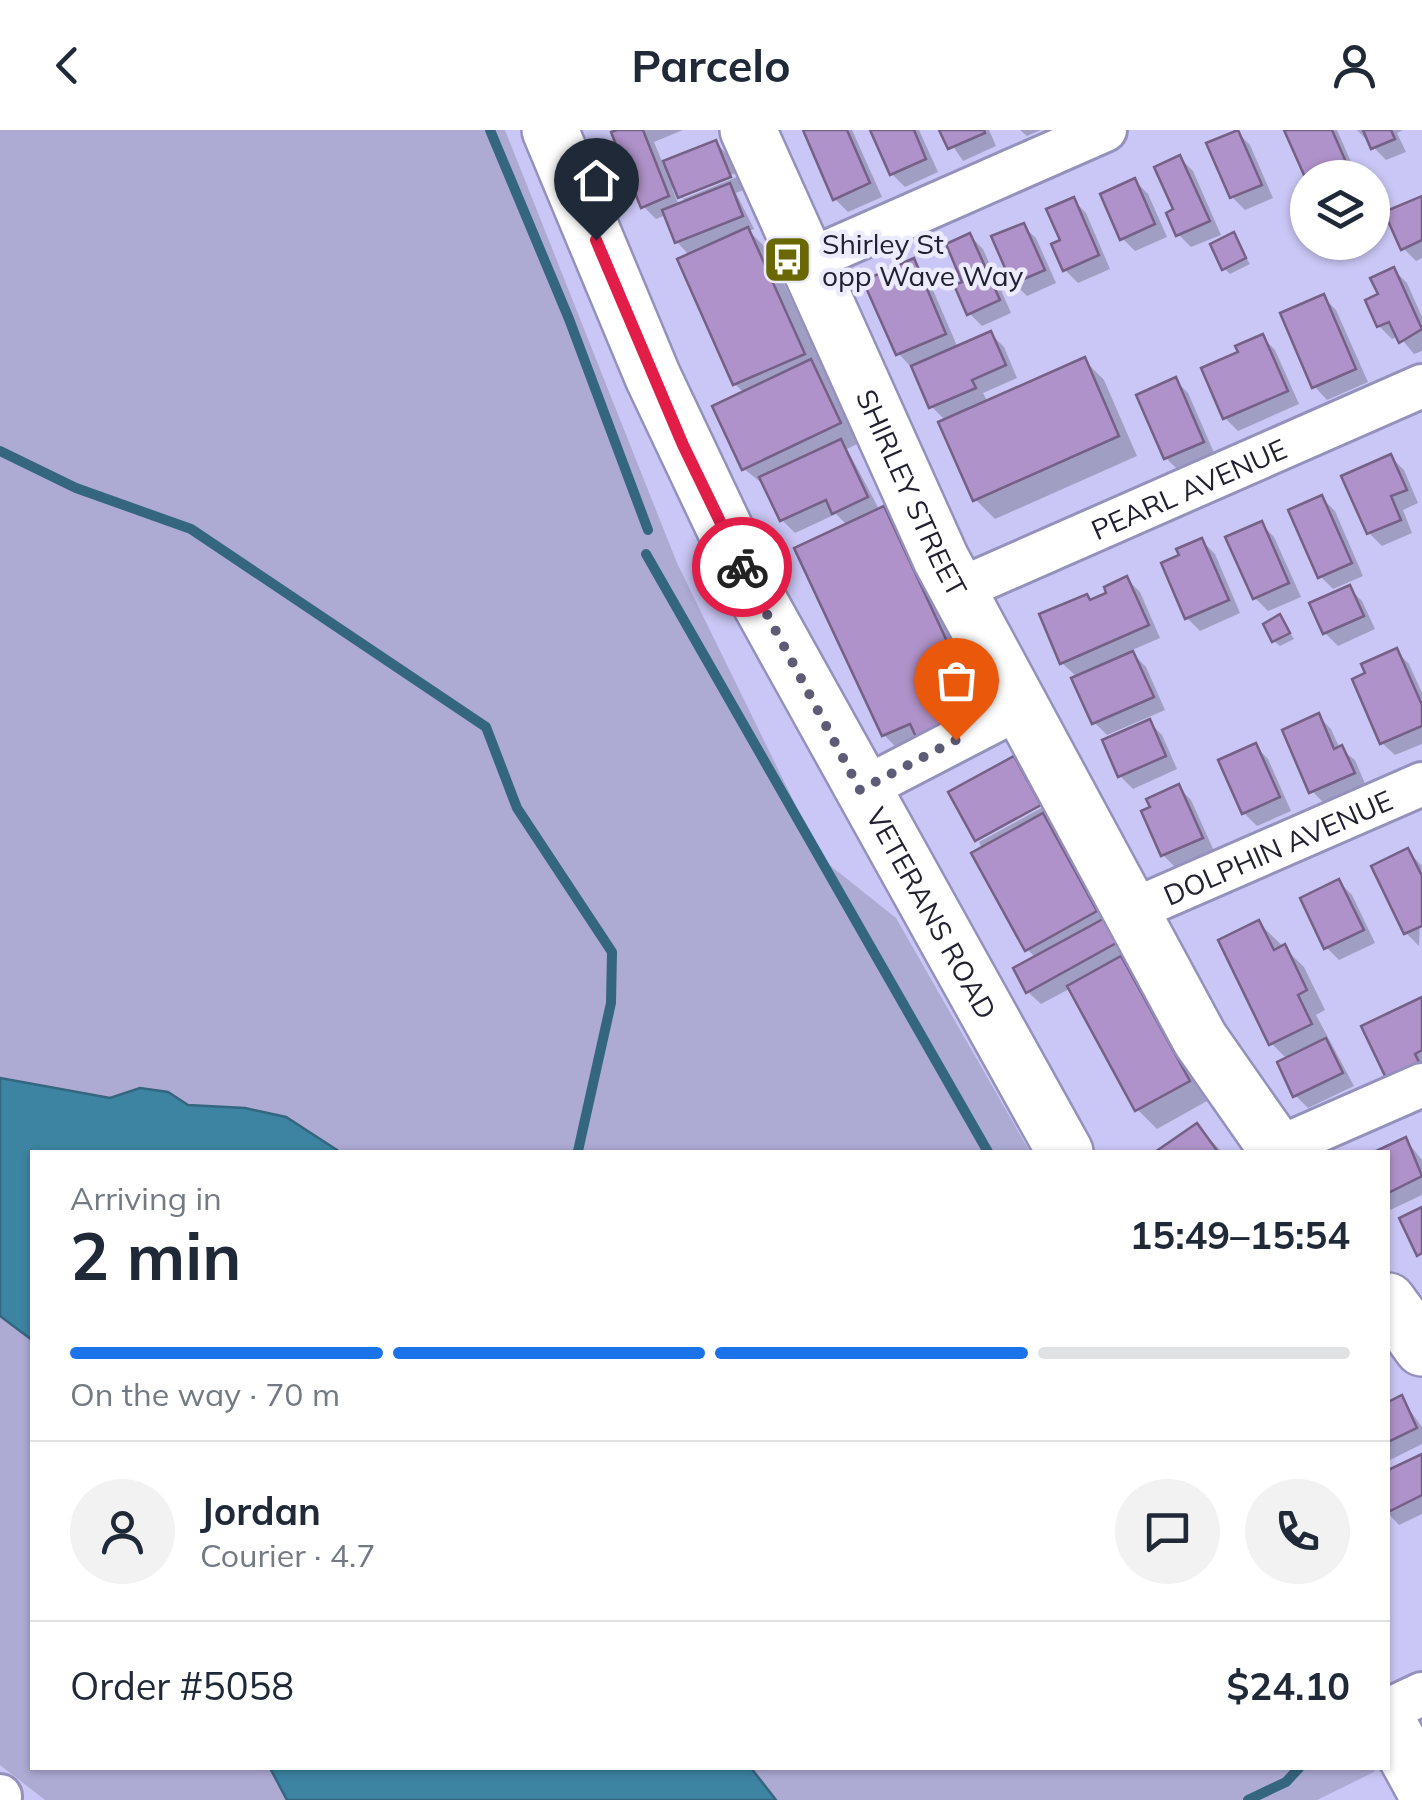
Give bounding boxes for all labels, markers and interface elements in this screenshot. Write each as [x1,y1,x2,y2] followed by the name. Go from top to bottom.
[631,37,791,93] text: Parcelo
[40,38,95,93] icon: back
[1327,38,1382,93] icon: person
[554,138,639,241] pin
[569,153,624,208] icon: home
[1290,160,1390,260] map controls
[1290,160,1390,260] button: layers
[822,226,1023,293] place label: Shirley St opp Wave Way
[761,233,813,285] bus stop icon: Shirley St opp Wave Way
[849,384,975,602] street label: SHIRLEY STREET
[1086,430,1292,547] street label: PEARL AVENUE
[692,517,792,617] courier
[715,540,770,595] icon: bike
[914,638,999,741] pin
[929,653,984,708] icon: bag
[1158,782,1397,912] street label: DOLPHIN AVENUE
[859,801,1005,1025] street label: VETERANS ROAD
[70,1178,222,1218] text: Arriving in
[1130,1211,1350,1259] text: 15:49–15:54
[70,1215,241,1296] text: 2 min
[70,1374,340,1414] text: On the way · 70 m
[70,1479,175,1584] button: person
[1115,1479,1220,1584] button: chat
[1245,1479,1350,1584] button: phone
[200,1487,321,1535] text: Jordan
[200,1535,376,1575] text: Courier · 4.7
[70,1662,294,1710] text: Order #5058
[1227,1662,1350,1710] text: $24.10

